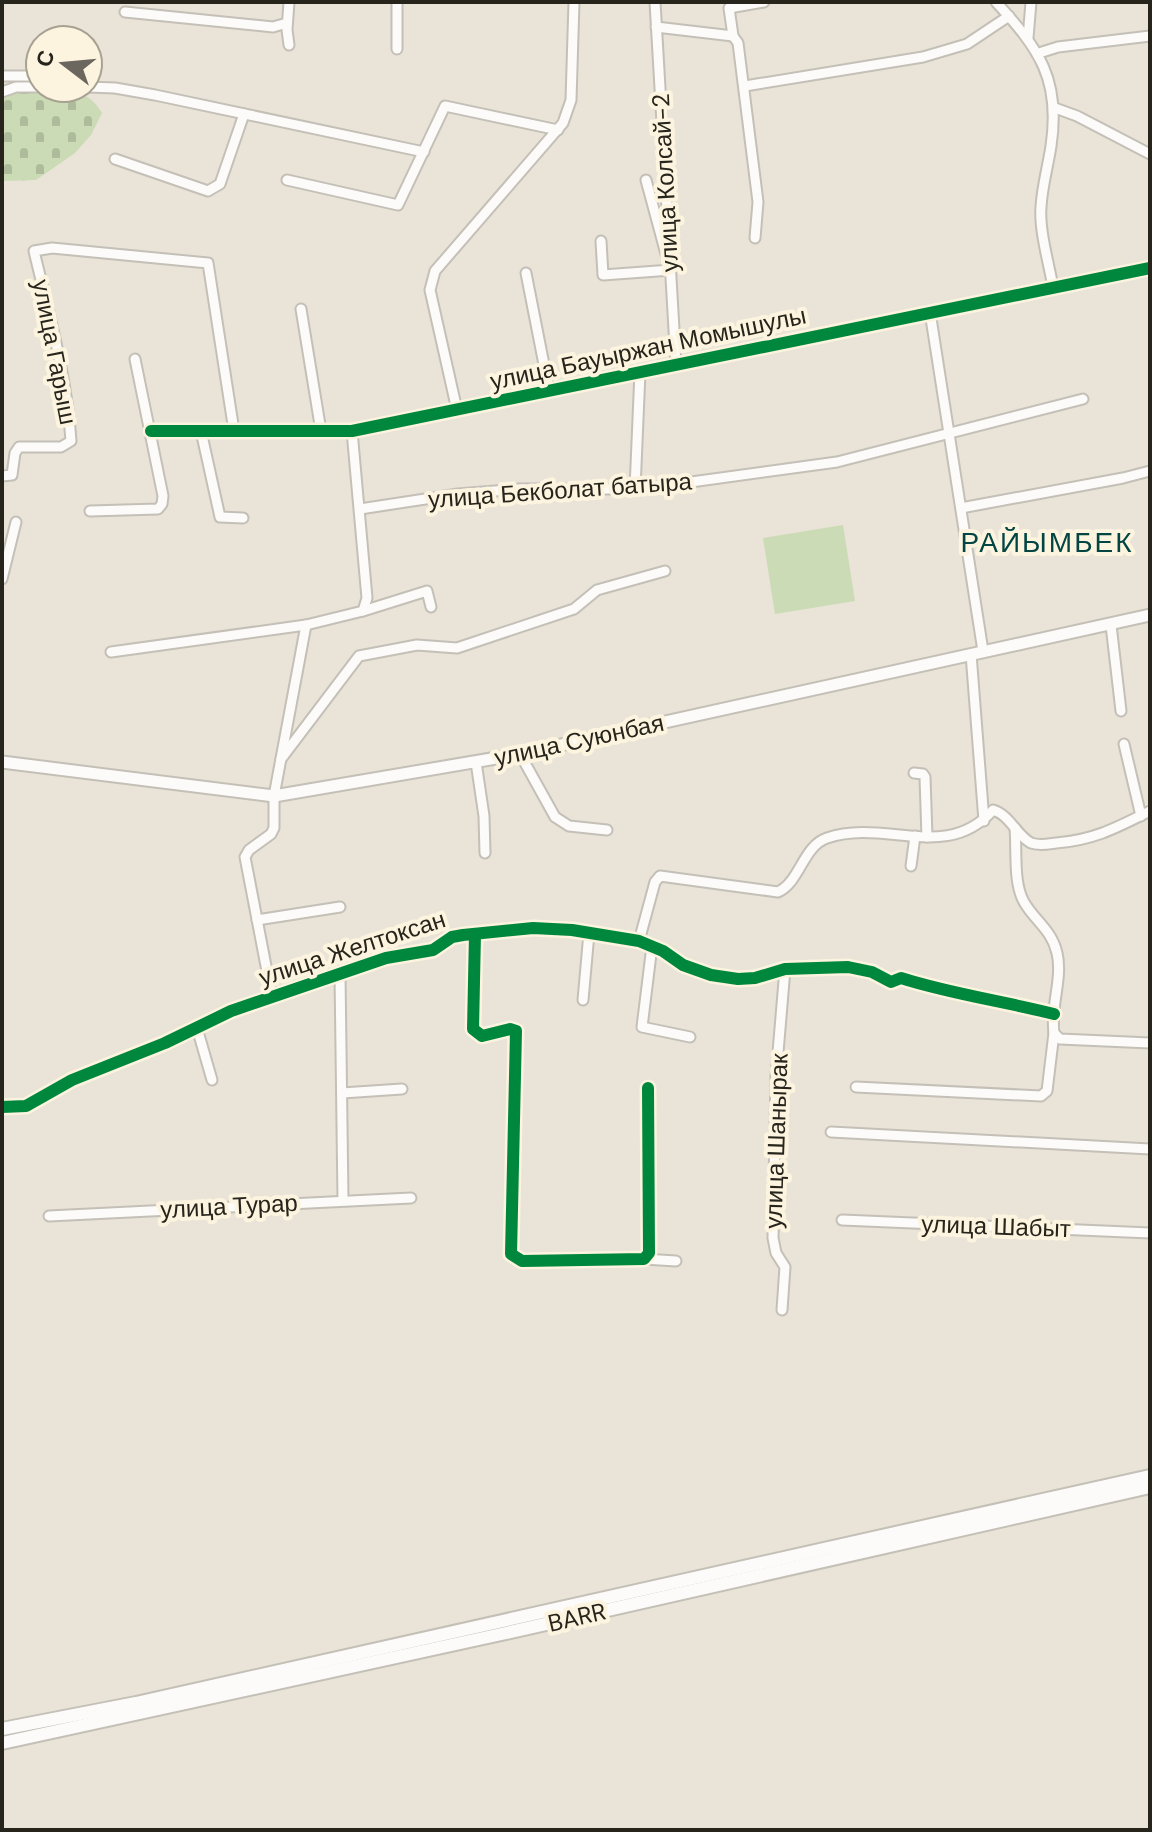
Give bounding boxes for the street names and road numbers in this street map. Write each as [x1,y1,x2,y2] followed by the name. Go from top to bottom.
[645,93,685,273] street label: улица Колсай-2
[26,277,84,427] street label: улица Гарыш
[487,299,809,397] street label: улица Бауыржан Момышулы
[427,465,694,515] street label: улица Бекболат батыра
[491,707,667,773] street label: улица Суюнбая
[255,903,449,993] street label: улица Желтоксан
[757,1052,795,1229] street label: улица Шанырак
[160,1187,298,1225] street label: улица Турар
[921,1208,1071,1244] street label: улица Шабыт
[545,1595,609,1639] street label: BARR

